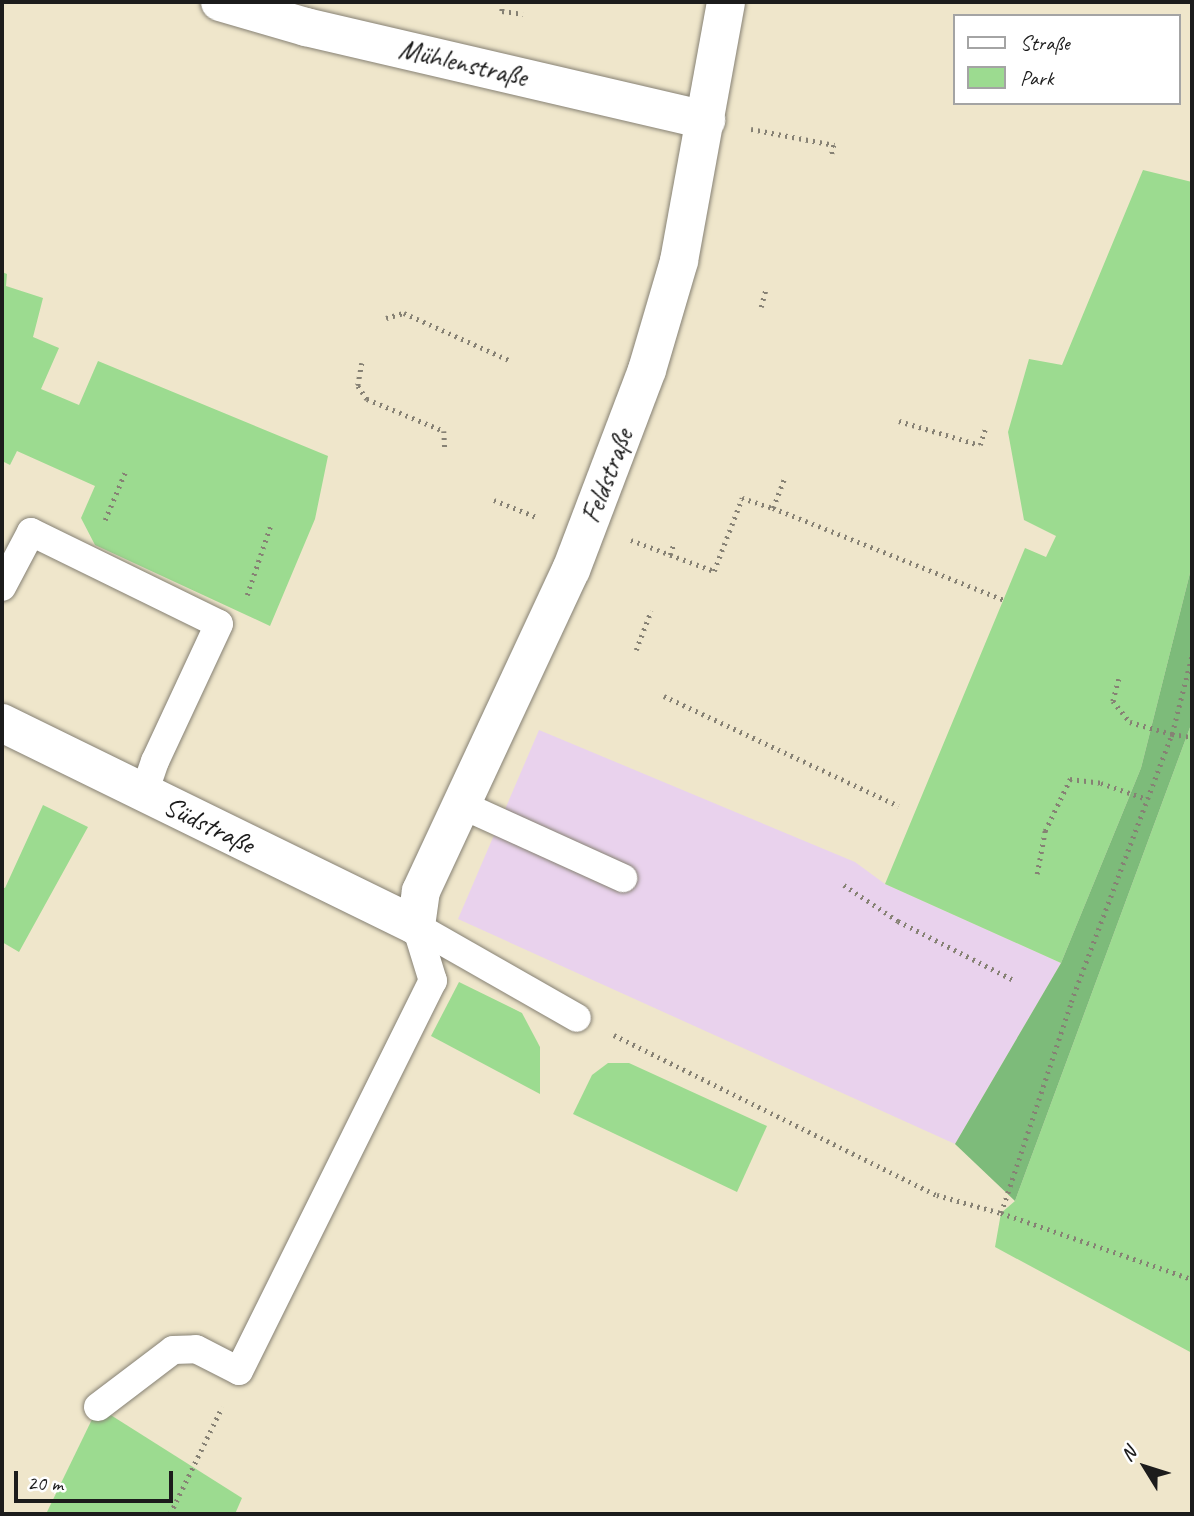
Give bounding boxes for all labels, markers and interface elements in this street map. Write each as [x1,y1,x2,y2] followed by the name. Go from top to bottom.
[953,14,1180,105] legend
[1020,30,1070,56] text: Straße
[396,32,530,94] street label: Mühlenstraße
[1020,65,1053,91] text: Park
[574,424,640,528] street label: Feldstraße
[158,789,260,861] street label: Südstraße
[1110,1432,1180,1502] north arrow
[1115,1442,1142,1466] text: N
[18,1456,177,1500] scale bar
[27,1470,63,1496] text: 20 m

